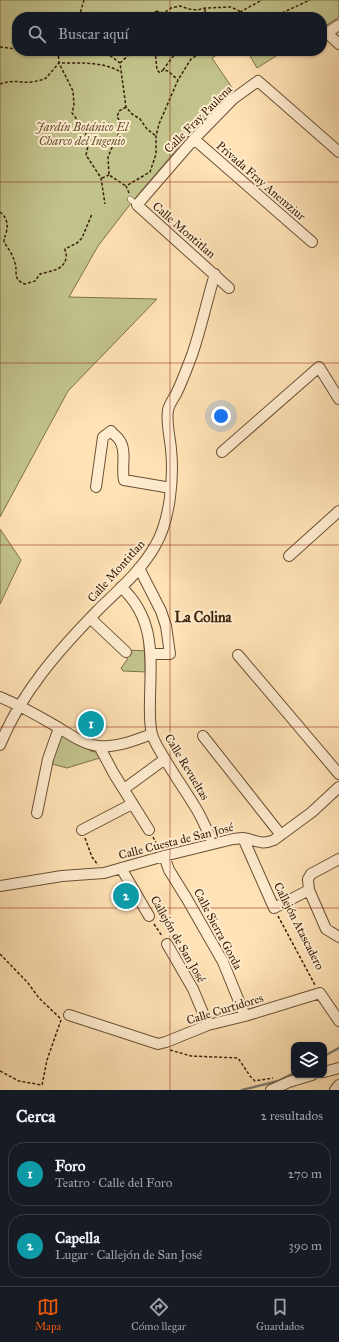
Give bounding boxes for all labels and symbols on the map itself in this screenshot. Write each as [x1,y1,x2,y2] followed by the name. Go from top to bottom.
[161,81,236,156] street label: Calle Fray Paulena
[35,120,130,148] park label: Jardín Botánico El Charco del Ingenio
[214,139,309,224] street label: Privada Fray Anemziur
[150,199,219,261] street label: Calle Montitlan
[211,406,231,426] your location
[84,537,148,605] street label: Calle Montitlan
[174,609,233,626] district label: La Colina
[78,709,104,739] pin: 1
[162,731,212,803] street label: Calle Revueltas
[117,820,235,863] street label: Calle Cuesta de San José
[271,880,327,972] street label: Callejón Atascadero
[113,881,139,911] pin: 2
[191,886,246,973] street label: Calle Sierra Gorda
[147,893,208,985] street label: Callejón de San José
[185,991,265,1027] street label: Calle Curtidores

